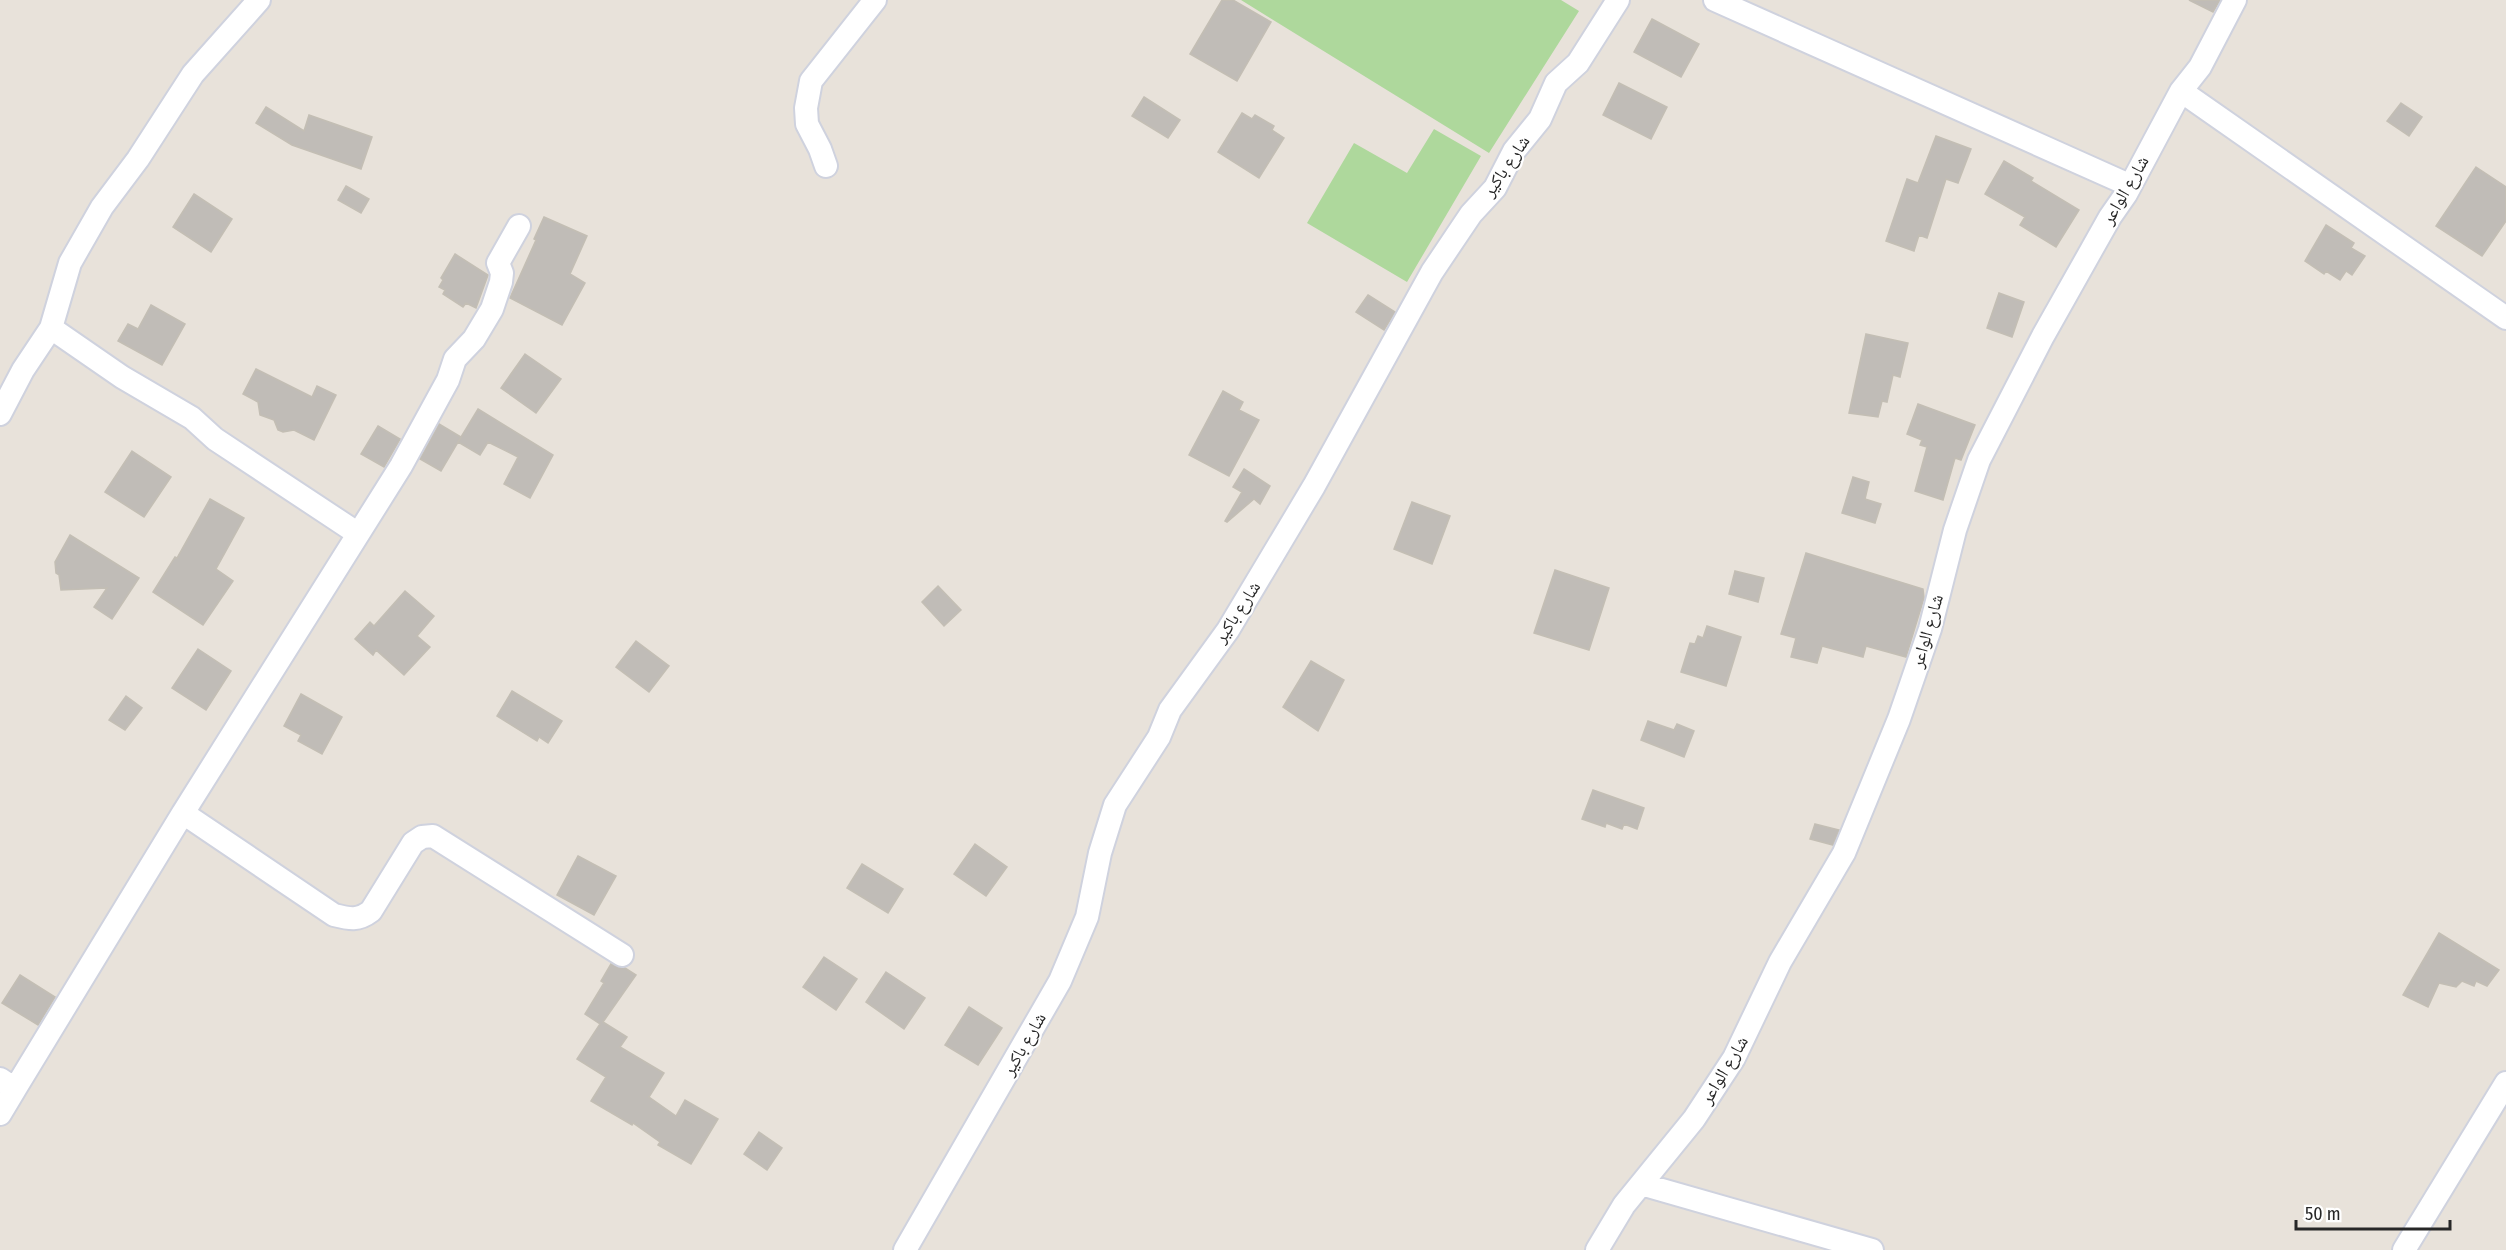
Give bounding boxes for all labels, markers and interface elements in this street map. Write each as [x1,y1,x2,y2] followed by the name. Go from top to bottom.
[1477,131,1534,202] street label: شارع باكير
[2096,152,2153,229] street label: شارع الواعر
[1208,577,1265,648] street label: شارع باكير
[1906,592,1948,671] street label: شارع الواعر
[997,1009,1051,1080] street label: شارع باكير
[1695,1032,1753,1109] street label: شارع الواعر
[2296,1193,2450,1231] scale bar
[2305,1203,2341,1225] text: 50 m

